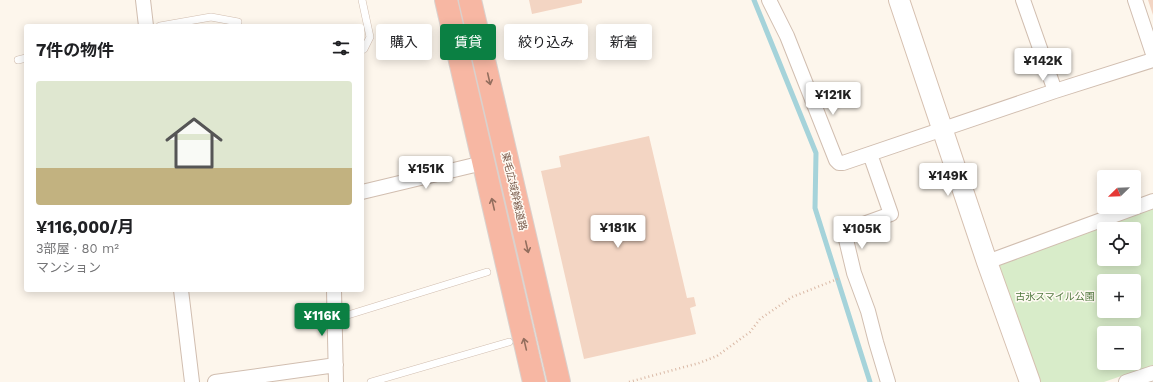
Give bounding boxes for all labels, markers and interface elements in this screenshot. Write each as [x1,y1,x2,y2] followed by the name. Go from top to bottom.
[376,24,432,60] chip: 購入
[440,24,496,60] chip: 賃貸
[504,24,588,60] chip: 絞り込み
[596,24,652,60] chip: 新着
[330,37,352,59] icon: filters
[36,40,114,60] text: 7件の物件
[1015,48,1071,82] pin: ¥142K
[1023,53,1063,68] text: ¥142K
[485,72,493,85] one-way arrow
[805,82,861,116] pin: ¥121K
[815,87,851,102] text: ¥121K
[158,107,230,179] icon: home
[500,151,529,231] street label: 東毛広域幹線道路
[398,156,454,190] pin: ¥151K
[408,161,444,176] text: ¥151K
[920,163,976,197] pin: ¥149K
[928,168,968,183] text: ¥149K
[1097,170,1141,214] north arrow
[1097,170,1141,370] map controls
[488,197,496,210] one-way arrow
[590,215,646,249] pin: ¥181K
[834,216,890,250] pin: ¥105K
[36,217,135,237] text: ¥116,000/月
[599,220,637,235] text: ¥181K
[842,221,882,236] text: ¥105K
[1097,222,1141,266] button: locate
[524,240,532,253] one-way arrow
[36,241,119,256] text: 3部屋 · 80 m²
[36,260,101,275] text: マンション
[1097,274,1141,318] button: +
[1015,291,1095,302] park label: 古氷スマイル公園
[294,303,350,337] pin: ¥116K
[304,308,340,323] text: ¥116K
[1097,326,1141,370] button: −
[520,338,528,351] one-way arrow

